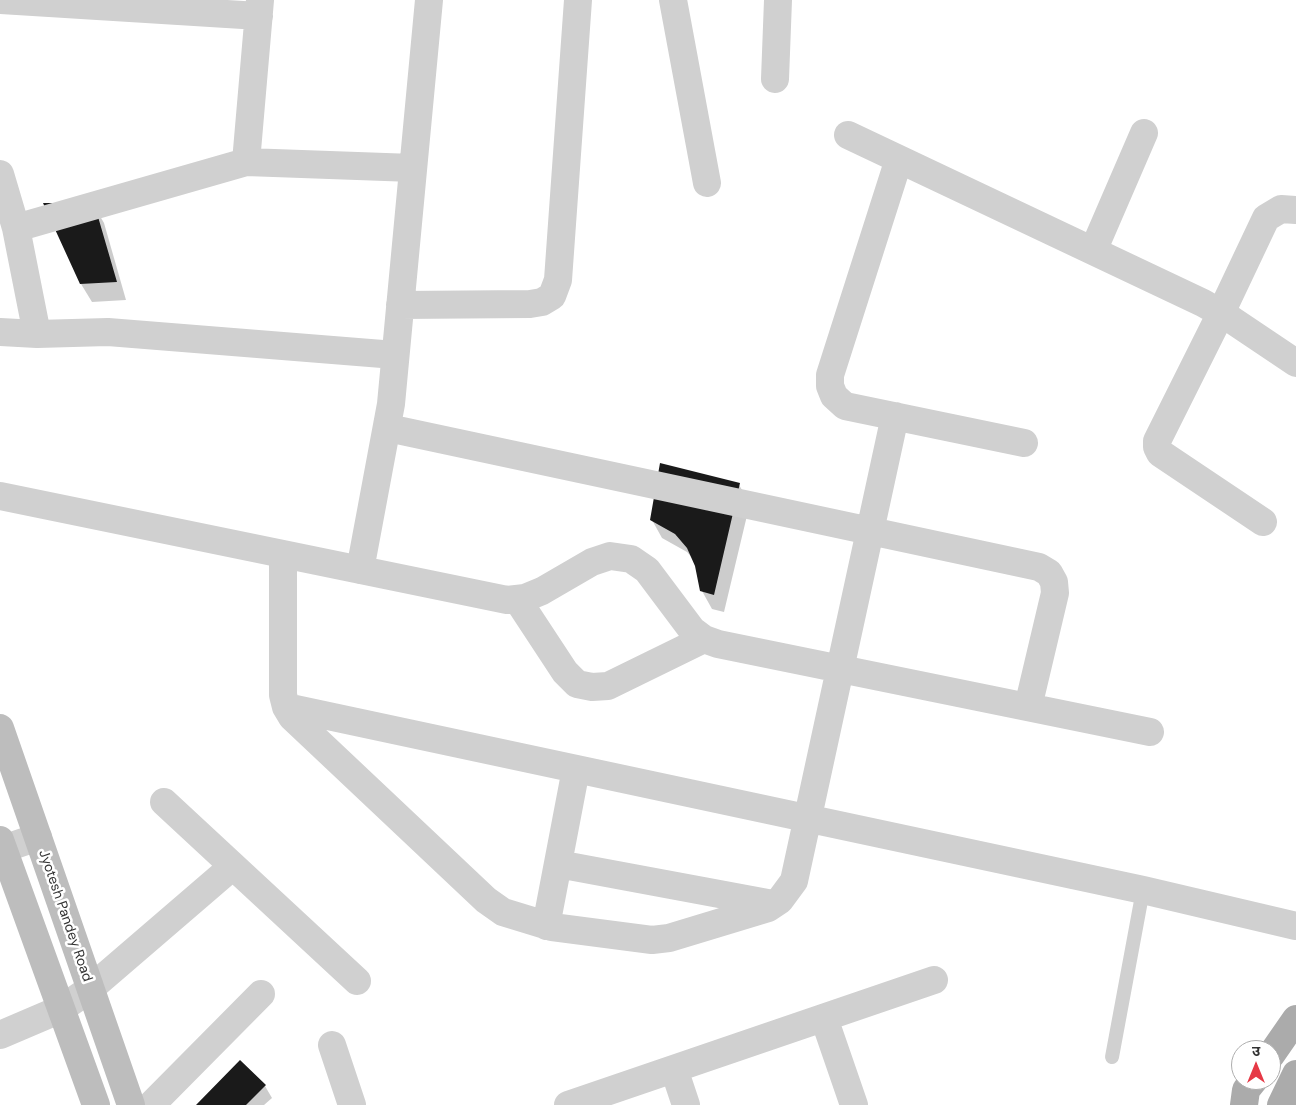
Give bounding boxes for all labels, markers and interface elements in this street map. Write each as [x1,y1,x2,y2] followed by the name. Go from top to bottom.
[35,848,95,984] street label: Jyotesh Pandey Road
[1231,1040,1281,1090] north arrow
[1252,1042,1260,1060] text: उ

